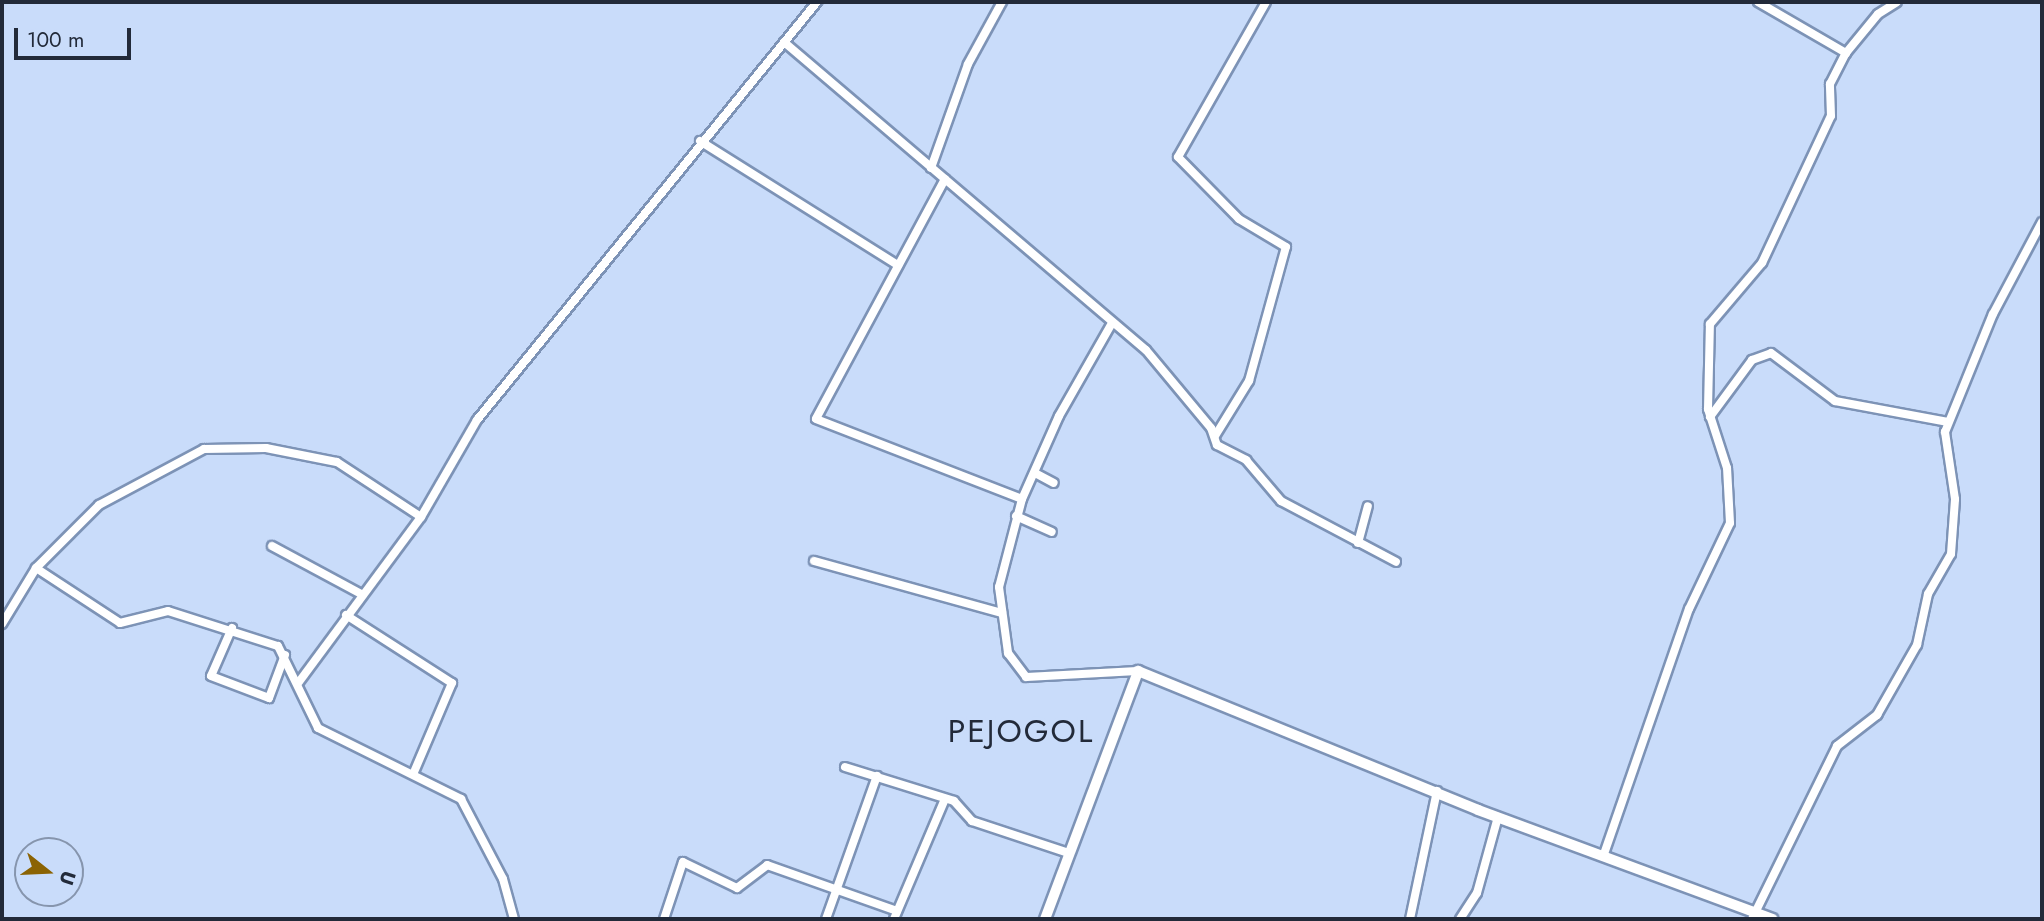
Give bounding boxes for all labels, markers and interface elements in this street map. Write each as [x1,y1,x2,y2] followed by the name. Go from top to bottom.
[18,14,135,58] scale bar
[27,25,84,55] text: 100 m
[949,712,1093,750] district label: PEJOGOL
[14,837,84,907] north arrow
[53,868,82,889] text: U

